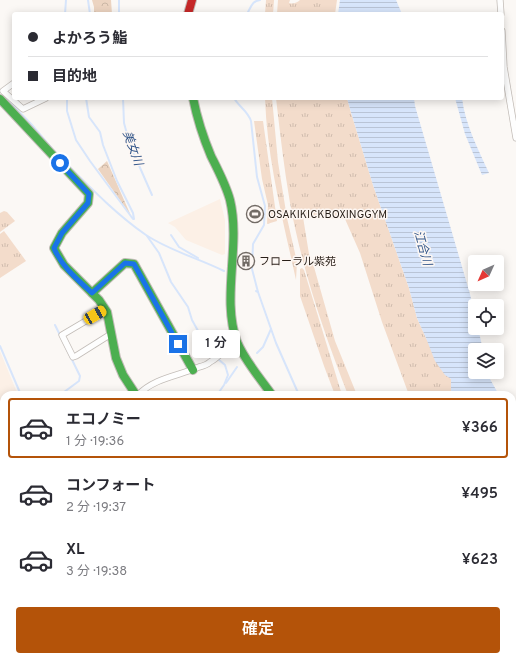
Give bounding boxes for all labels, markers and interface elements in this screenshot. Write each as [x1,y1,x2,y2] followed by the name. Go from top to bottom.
[52,30,127,49] text: よかろう鮨
[52,68,97,87] text: 目的地
[118,129,146,170] water label: 美女川
[51,154,69,172] route start
[245,204,265,224] sports icon: OSAKIKICKBOXINGGYM
[268,208,387,222] place label: OSAKIKICKBOXINGGYM
[409,229,435,270] water label: 江合川
[236,251,256,271] building icon: フローラル紫苑
[259,255,336,269] place label: フローラル紫苑
[468,255,504,291] north arrow
[468,255,504,379] map controls
[468,299,504,335] button: locate
[82,304,108,326] car
[192,330,240,358] callout: 1 分
[169,335,187,353] route end
[205,336,227,352] text: 1 分
[468,343,504,379] button: layers
[18,410,54,446] icon: car
[66,411,141,430] text: エコノミー
[462,419,498,438] text: ¥366
[66,434,124,450] text: 1 分 · 19:36
[18,476,54,512] icon: car
[66,477,156,496] text: コンフォート
[461,485,498,504] text: ¥495
[66,500,126,516] text: 2 分 · 19:37
[66,541,84,560] text: XL
[18,542,54,578] icon: car
[462,551,498,570] text: ¥623
[66,564,127,580] text: 3 分 · 19:38
[16,607,500,653] button: 確定

